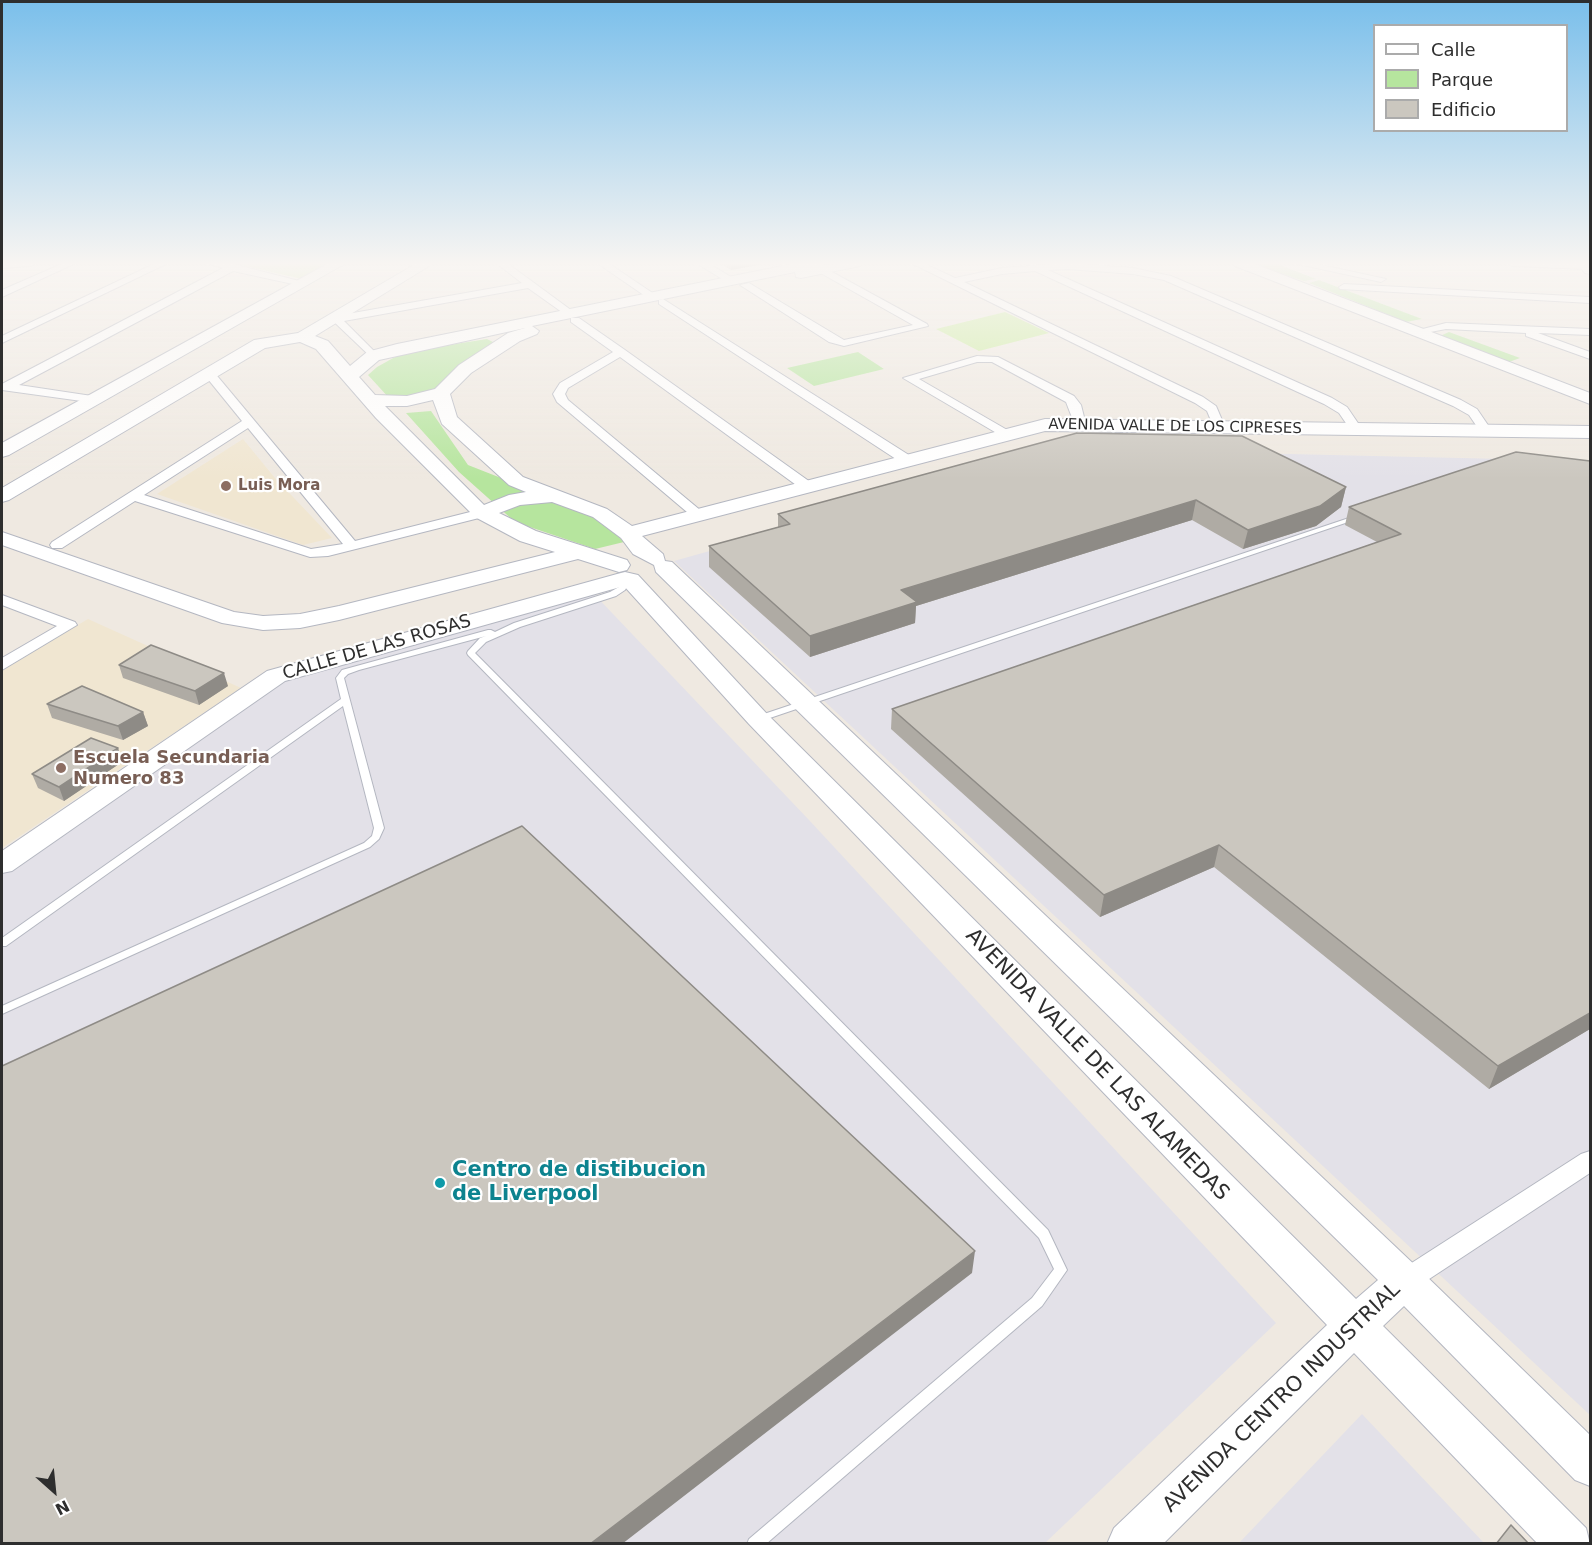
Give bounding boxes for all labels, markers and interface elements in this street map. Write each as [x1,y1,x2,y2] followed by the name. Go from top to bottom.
[1373,24,1568,132] legend
[1431,39,1476,60] text: Calle
[1431,69,1493,90] text: Parque
[1431,99,1496,120] text: Edificio
[1048,416,1302,438] street label: AVENIDA VALLE DE LOS CIPRESES
[238,477,320,495] place label: Luis Mora
[219,479,233,493] marker: Luis Mora
[280,611,474,685] street label: CALLE DE LAS ROSAS
[73,747,270,789] place label: Escuela Secundaria Numero 83
[54,761,68,775] marker: Escuela Secundaria Numero 83
[960,924,1234,1206] street label: AVENIDA VALLE DE LAS ALAMEDAS
[452,1158,706,1208] place label: Centro de distibucion de Liverpool
[433,1176,447,1190] marker: Centro de distibucion de Liverpool
[1158,1278,1406,1518] street label: AVENIDA CENTRO INDUSTRIAL
[24,1461,84,1521] north arrow
[52,1496,73,1519] text: N

